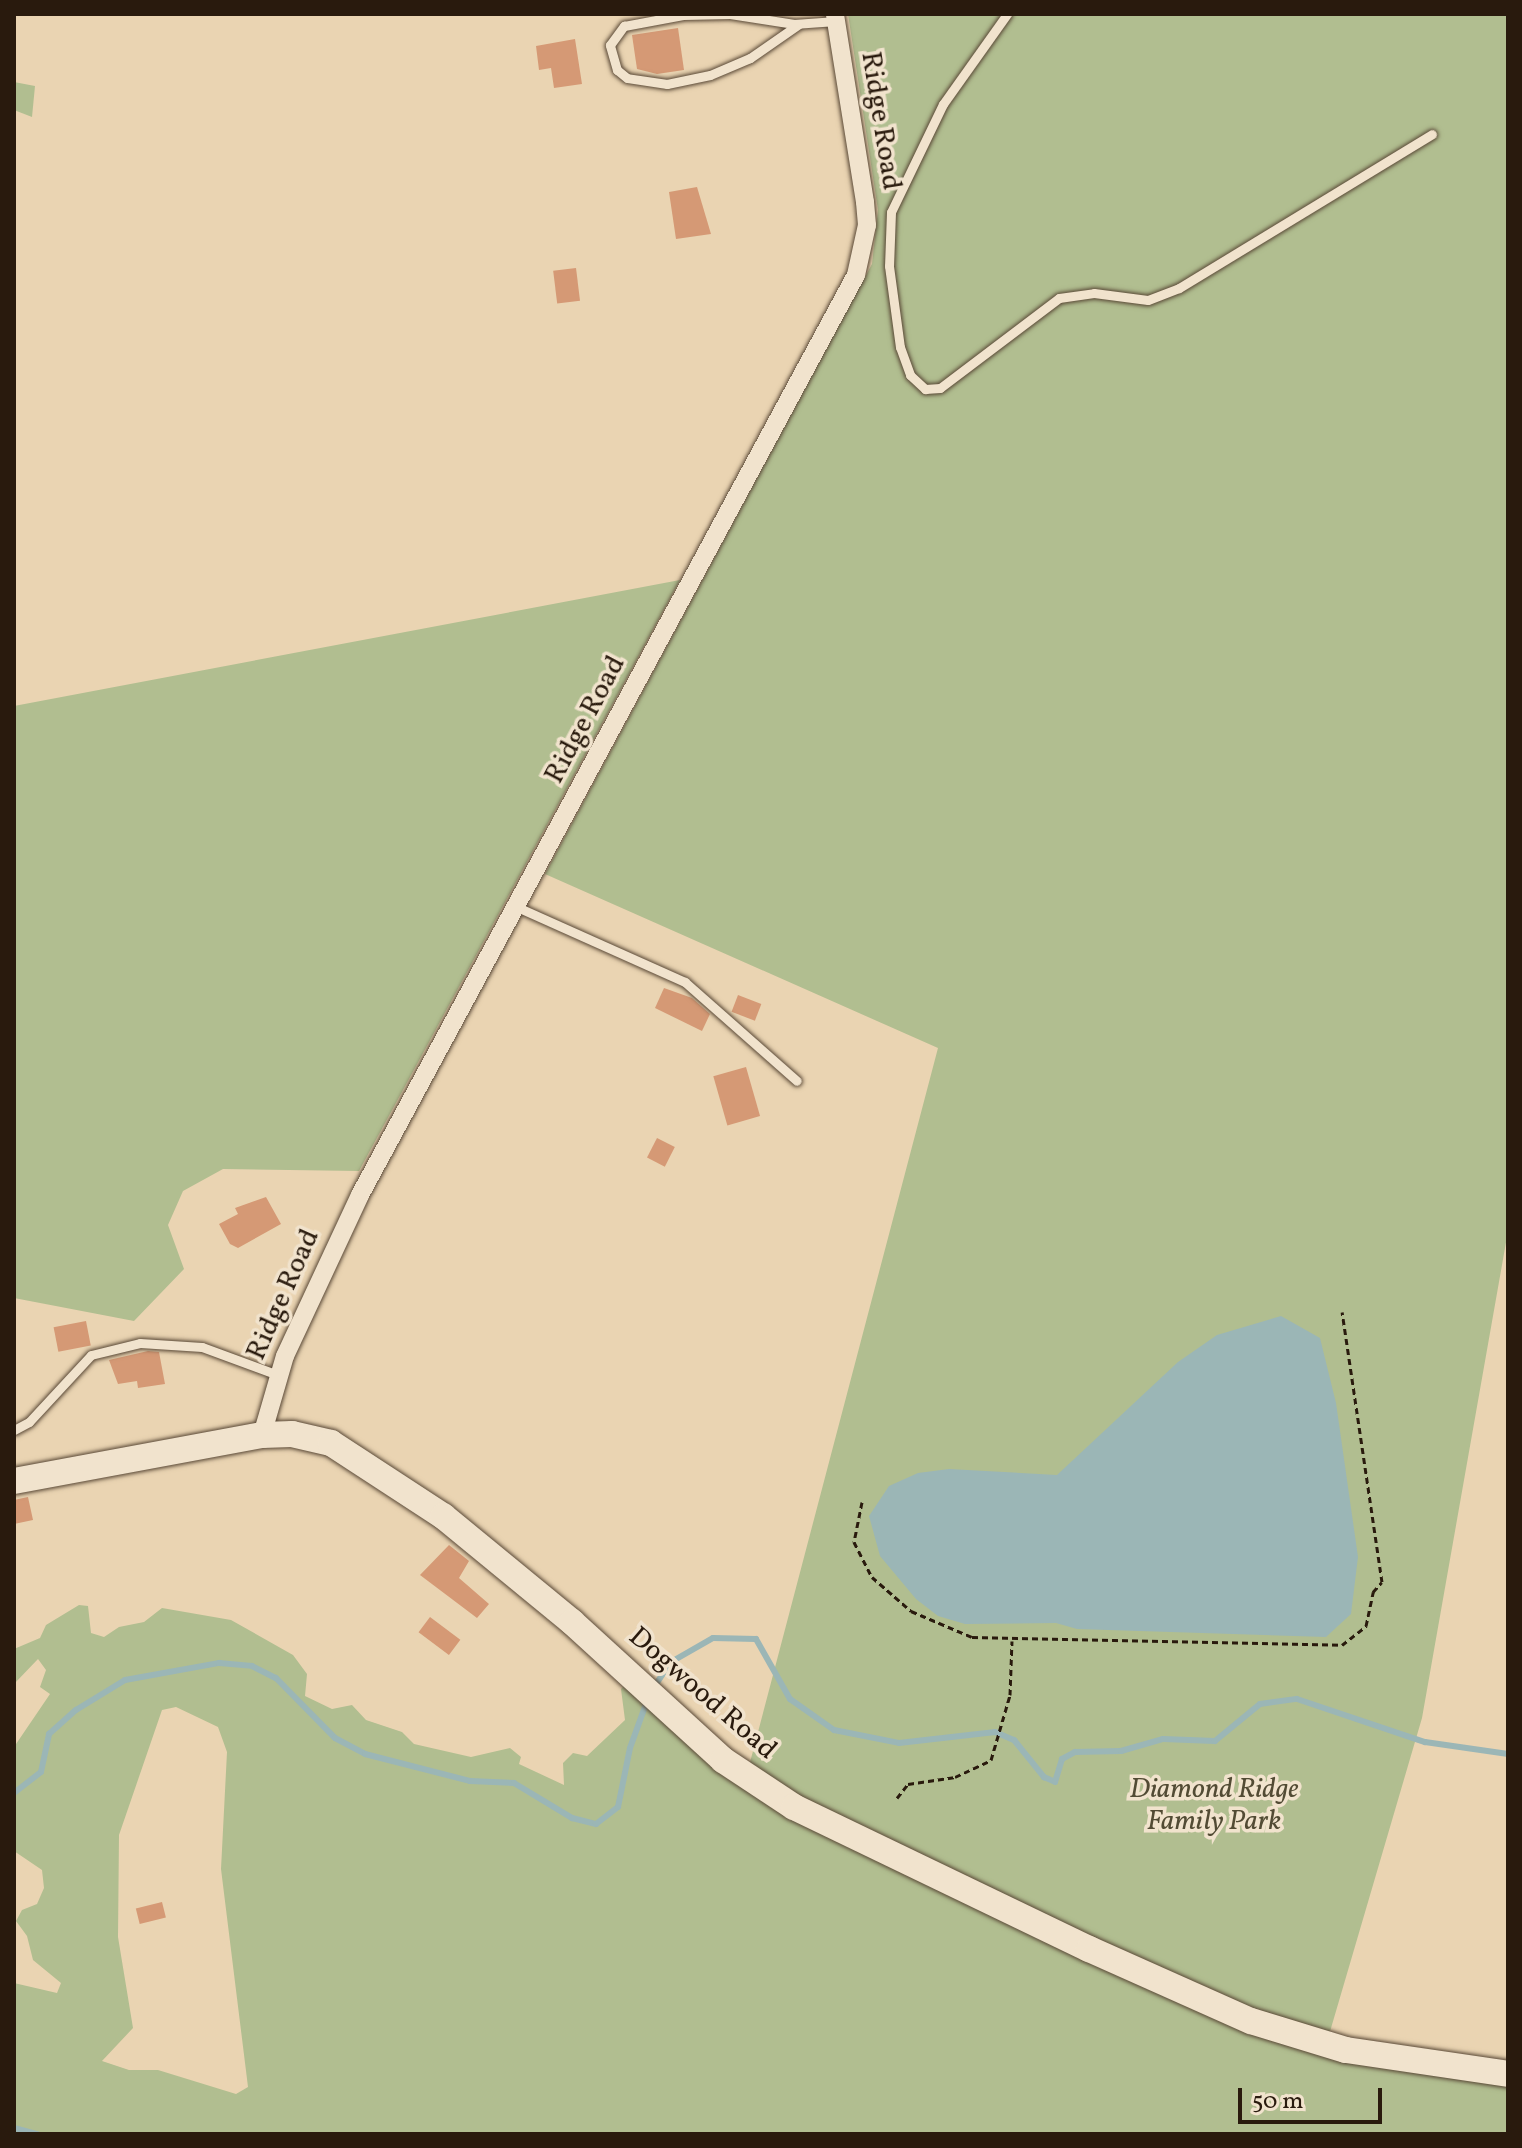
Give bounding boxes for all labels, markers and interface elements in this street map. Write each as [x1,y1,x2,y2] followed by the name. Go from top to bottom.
[852,49,908,193] street label: Ridge Road
[538,650,634,790] street label: Ridge Road
[240,1224,328,1366] street label: Ridge Road
[621,1620,783,1768] street label: Dogwood Road
[1130,1773,1298,1839] park label: Diamond Ridge Family Park
[1242,2072,1386,2122] scale bar
[1252,2085,1304,2119] text: 50 m

